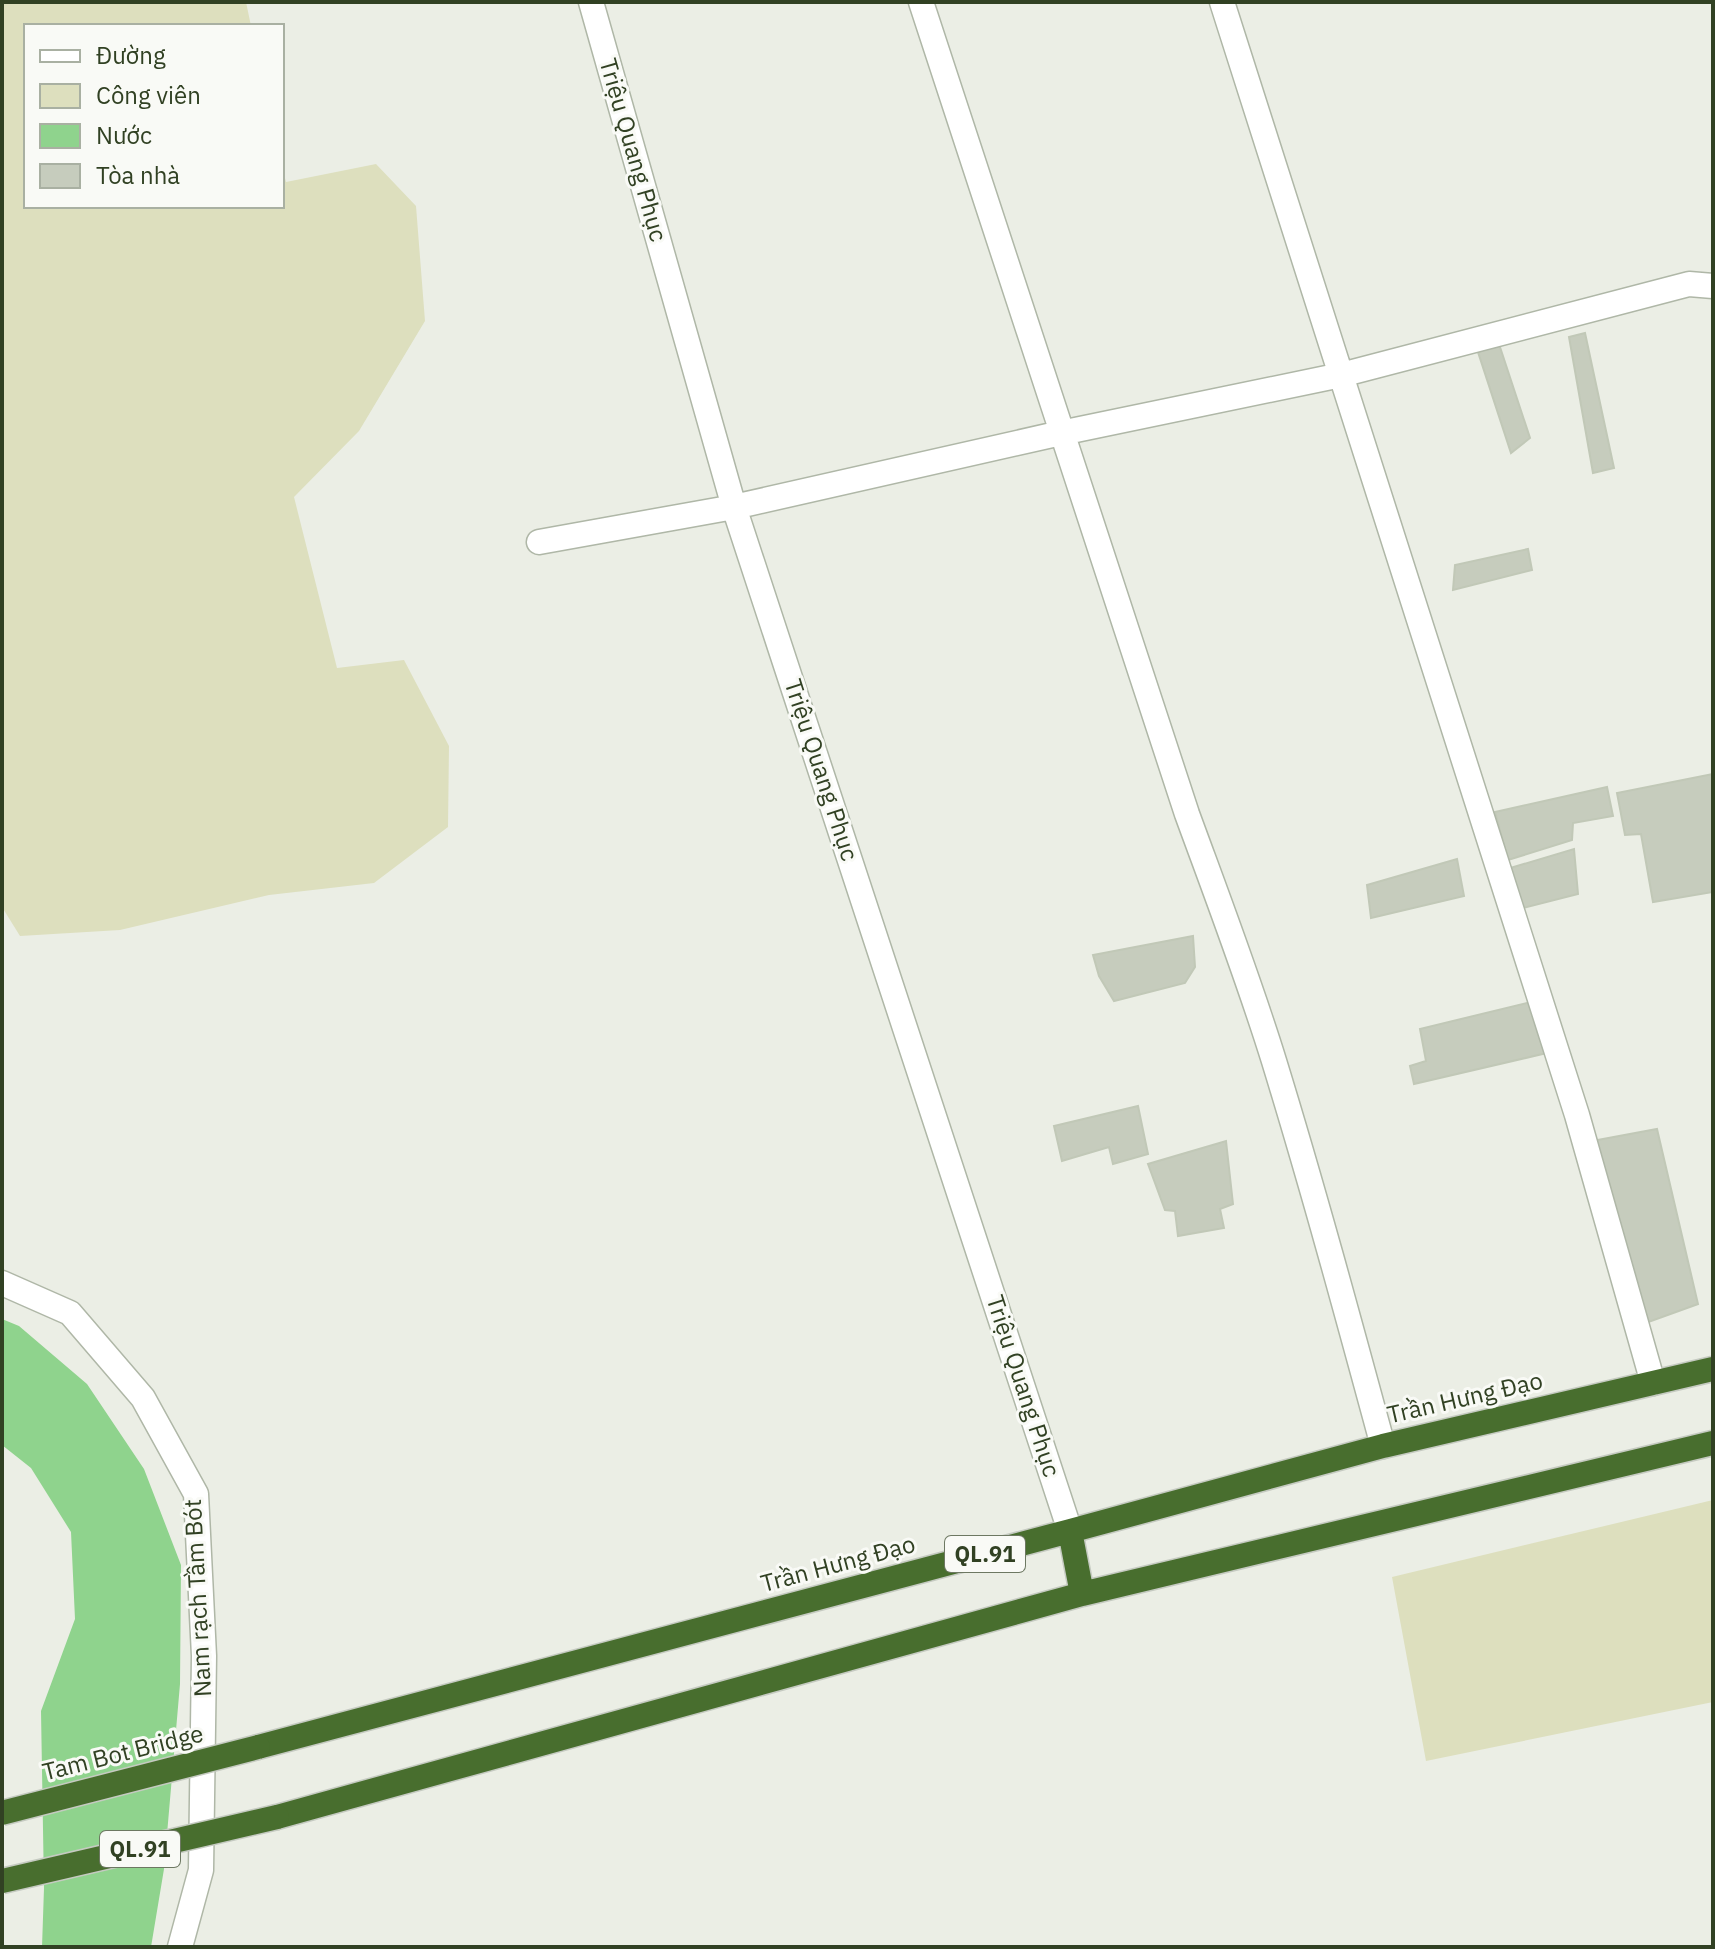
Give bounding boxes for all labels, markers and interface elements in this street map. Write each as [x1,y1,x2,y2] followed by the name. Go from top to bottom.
[24,24,284,208] legend
[96,39,166,71] text: Đường
[593,54,675,245] street label: Triệu Quang Phục
[96,79,201,111] text: Công viên
[96,119,152,151] text: Nước
[96,159,180,191] text: Tòa nhà
[777,675,866,865] street label: Triệu Quang Phục
[979,1291,1068,1481] street label: Triệu Quang Phục
[1384,1364,1546,1430] street label: Trần Hưng Đạo
[176,1498,218,1698] street label: Nam rạch Tầm Bót
[757,1527,918,1599] street label: Trần Hưng Đạo
[945,1536,1025,1572] road number: QL.91
[39,1717,207,1787] street label: Tam Bot Bridge
[100,1831,180,1867] road number: QL.91

